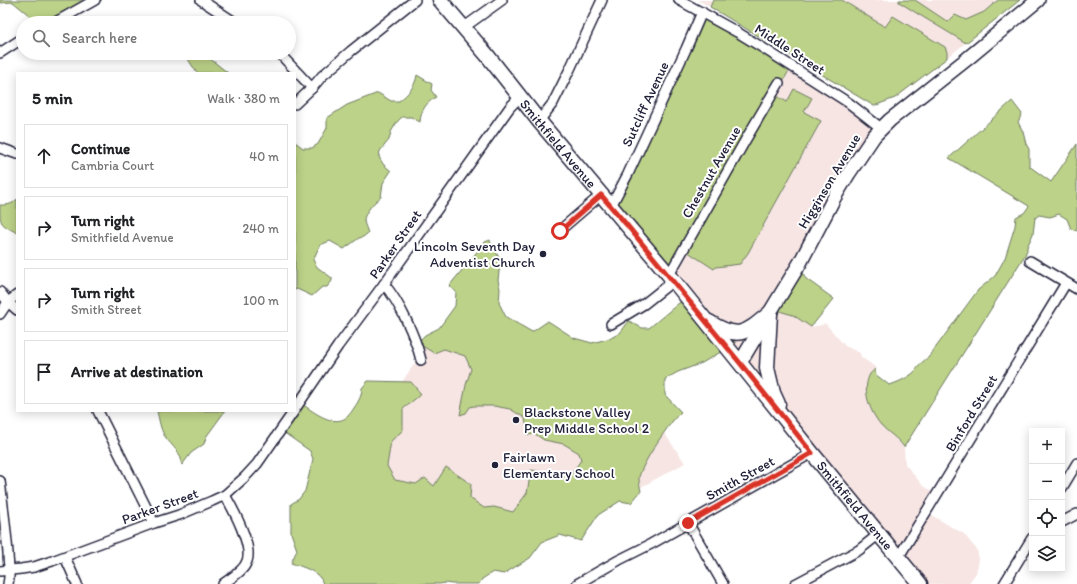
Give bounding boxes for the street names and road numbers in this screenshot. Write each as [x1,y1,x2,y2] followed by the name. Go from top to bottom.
[751,20,828,79] street label: Middle Street
[618,59,673,149] street label: Sutcliff Avenue
[516,96,600,192] street label: Smithfield Avenue
[678,123,745,221] street label: Chestnut Avenue
[794,131,865,232] street label: Higginson Avenue
[366,207,425,282] street label: Parker Street
[942,372,1001,455] street label: Binford Street
[703,453,778,504] street label: Smith Street
[813,458,897,554] street label: Smithfield Avenue
[120,485,201,528] street label: Parker Street

